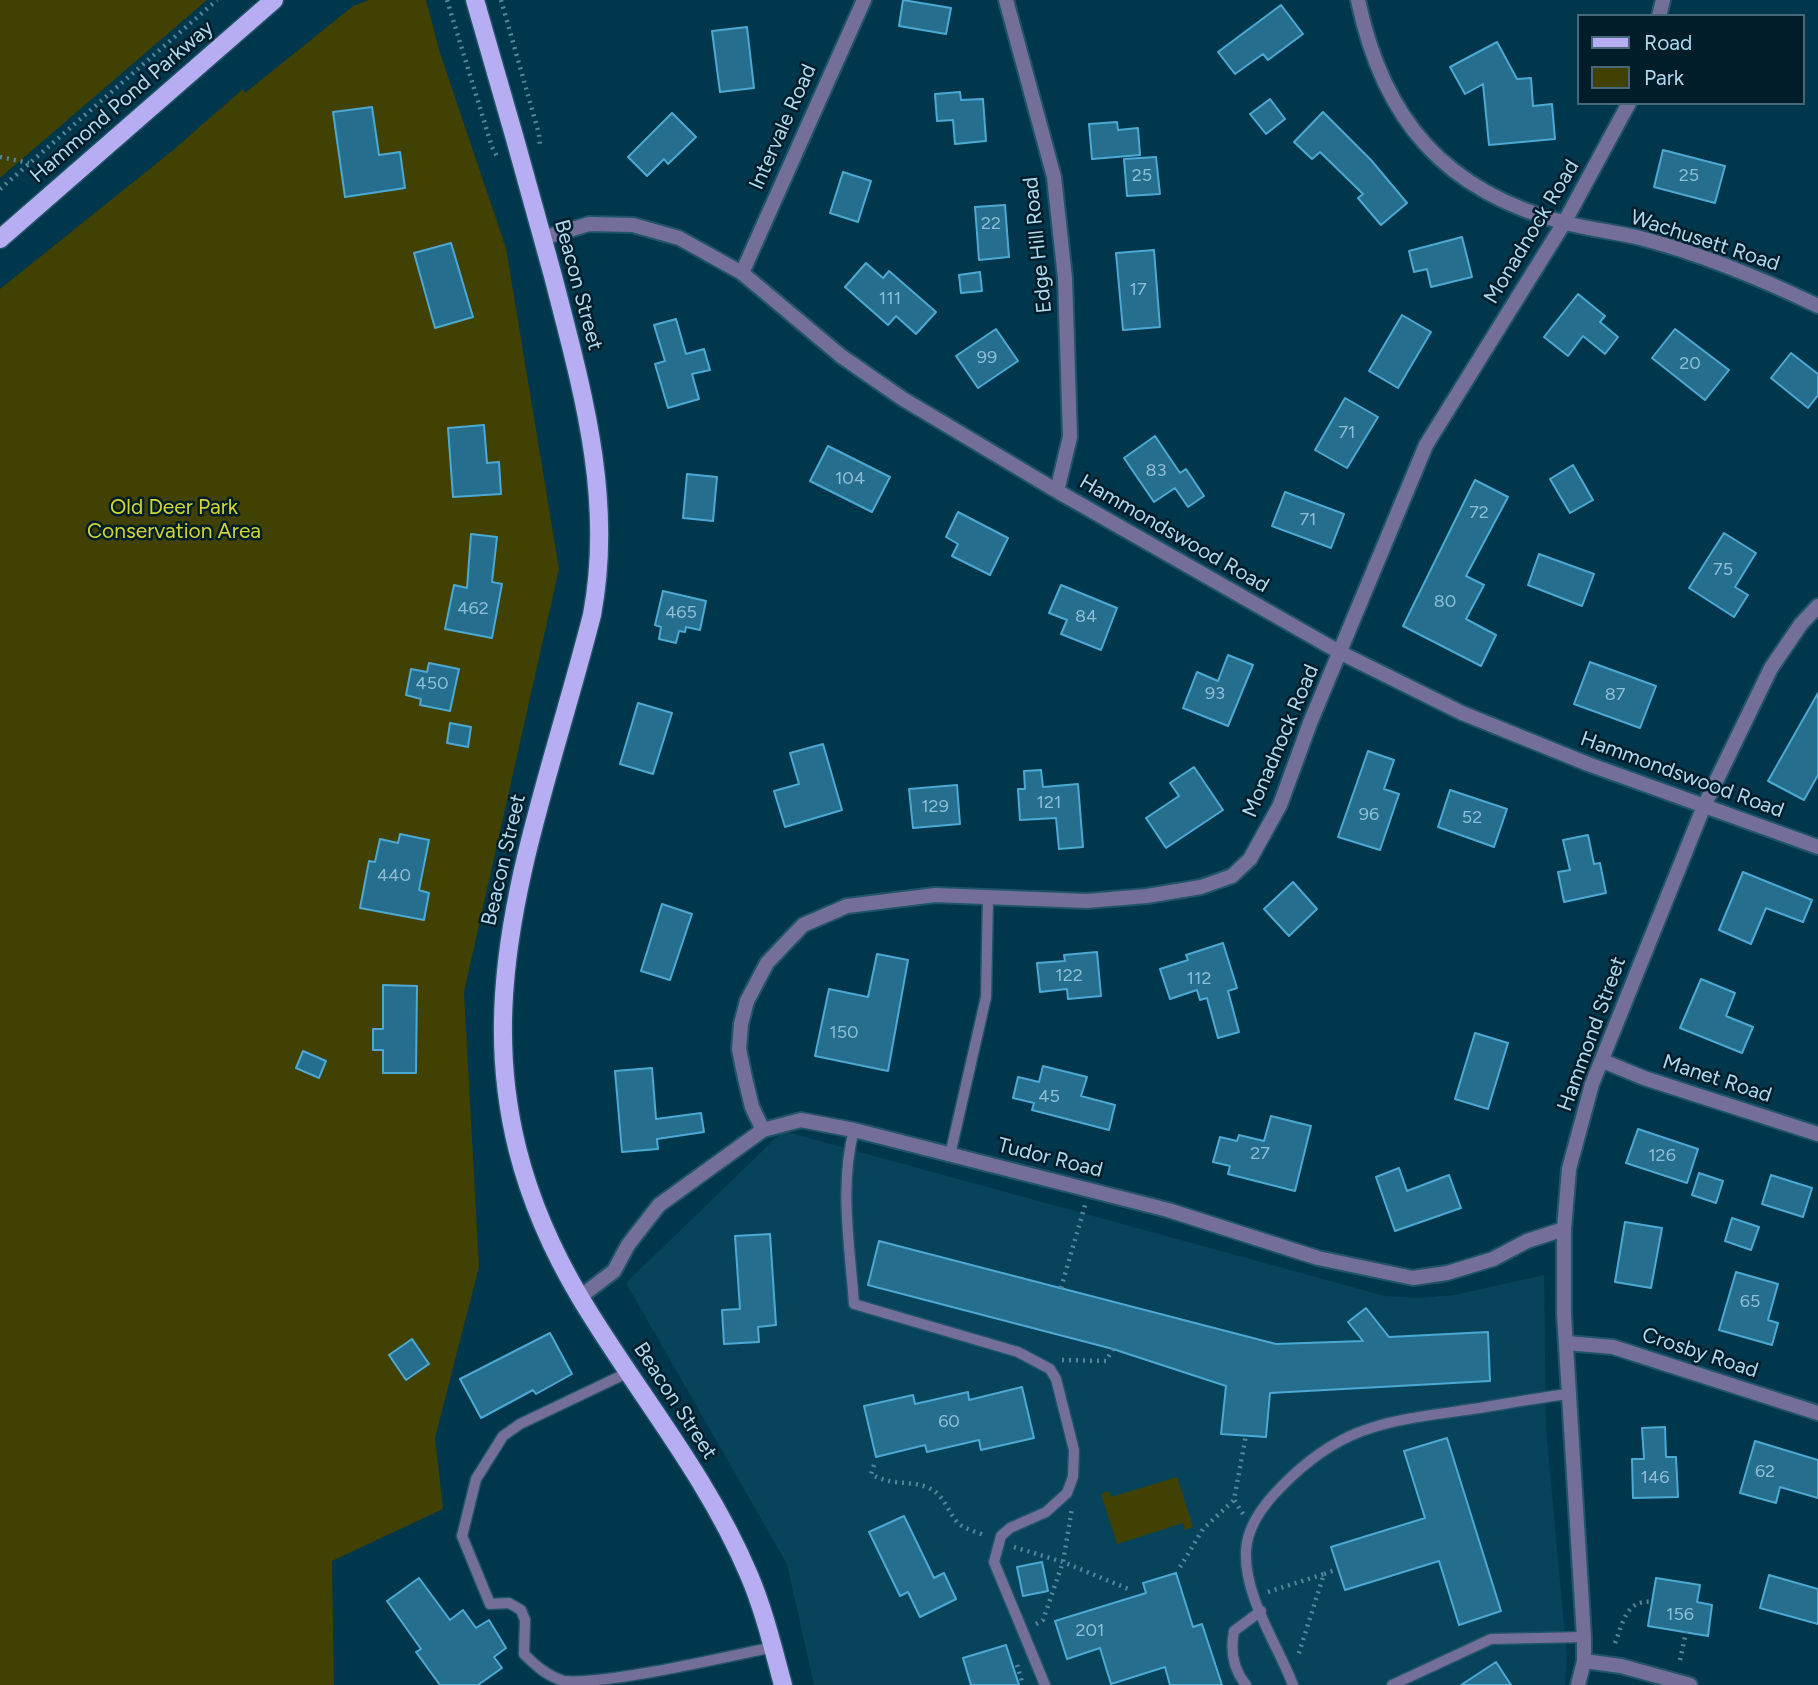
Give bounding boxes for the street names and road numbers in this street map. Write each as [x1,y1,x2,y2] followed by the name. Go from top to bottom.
[25,15,219,189] street label: Hammond Pond Parkway
[744,60,822,194] street label: Intervale Road
[1479,155,1585,309] street label: Monadnock Road
[1018,175,1058,315] street label: Edge Hill Road
[1627,205,1783,277] street label: Wachusett Road
[548,217,608,353] street label: Beacon Street
[1075,469,1273,599] street label: Hammondswood Road
[1237,661,1325,821] street label: Monadnock Road
[1577,726,1787,824] street label: Hammondswood Road
[477,792,531,928] street label: Beacon Street
[1552,953,1632,1115] street label: Hammond Street
[1659,1050,1775,1108] street label: Manet Road
[995,1133,1105,1183] street label: Tudor Road
[1639,1322,1761,1384] street label: Crosby Road
[628,1338,722,1464] street label: Beacon Street

